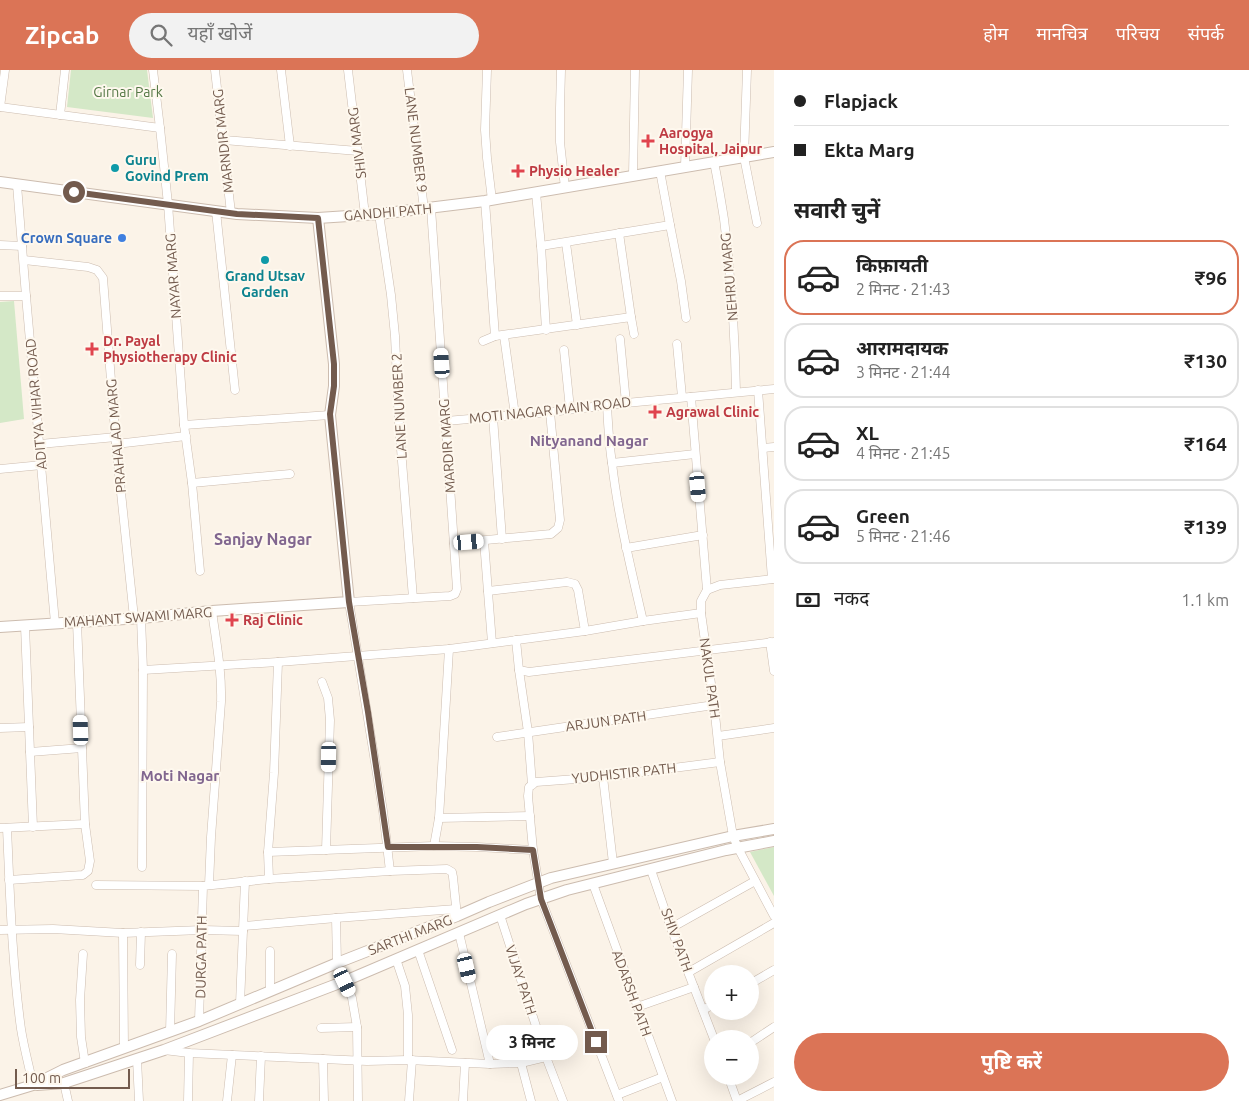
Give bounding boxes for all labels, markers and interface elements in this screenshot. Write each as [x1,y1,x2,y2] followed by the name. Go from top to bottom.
[129,13,479,58] search box
[147,21,175,49] icon: search
[25,22,99,49] text: Zipcab
[187,22,252,44] text: यहाँ खोजें
[983,23,1008,43] text: होम
[1036,23,1088,43] text: मानचित्र
[1116,23,1160,43] text: परिचय
[1188,23,1224,43] text: संपर्क
[93,84,163,100] park label: Girnar Park
[402,86,430,194] street label: LANE NUMBER 9
[210,88,236,194] street label: MARNDIR MARG
[824,90,898,112] text: Flapjack
[345,106,369,180] street label: SHIV MARG
[659,125,762,157] place label: Aarogya Hospital, Jaipur
[641,134,655,148] marker: Aarogya Hospital, Jaipur
[824,139,915,161] text: Ekta Marg
[125,152,209,184] place label: Guru Govind Prem
[109,162,121,174] marker: Guru Govind Prem
[529,163,620,179] place label: Physio Healer
[511,164,525,178] marker: Physio Healer
[63,181,85,203] route start
[794,197,880,222] text: सवारी चुनें
[343,200,433,224] street label: GANDHI PATH
[21,230,112,246] place label: Crown Square
[116,232,128,244] marker: Crown Square
[717,232,741,322] street label: NEHRU MARG
[162,233,184,319] street label: NAYAR MARG
[259,254,271,266] marker: Grand Utsav Garden
[856,254,928,276] text: किफ़ायती
[796,255,841,300] icon: car
[1195,267,1227,289] text: ₹96
[225,268,306,300] place label: Grand Utsav Garden
[856,280,951,298] text: 2 मिनट · 21:43
[103,333,237,365] place label: Dr. Payal Physiotherapy Clinic
[856,337,948,359] text: आरामदायक
[22,338,50,470] street label: ADITYA VIHAR ROAD
[796,338,841,383] icon: car
[85,342,99,356] marker: Dr. Payal Physiotherapy Clinic
[433,348,450,378] car
[1184,350,1227,372] text: ₹130
[388,353,410,459] street label: LANE NUMBER 2
[856,363,951,381] text: 3 मिनट · 21:44
[103,378,129,494] street label: PRAHALAD MARG
[468,394,632,426] street label: MOTI NAGAR MAIN ROAD
[436,398,458,494] street label: MARDIR MARG
[666,404,759,420] place label: Agrawal Clinic
[648,405,662,419] marker: Agrawal Clinic
[796,421,841,466] icon: car
[856,422,879,444] text: XL
[530,432,649,449] district label: Nityanand Nagar
[1184,433,1227,455] text: ₹164
[856,444,951,462] text: 4 मिनट · 21:45
[689,471,706,503] car
[796,504,841,549] icon: car
[856,505,910,527] text: Green
[1184,516,1227,538] text: ₹139
[856,527,951,545] text: 5 मिनट · 21:46
[214,530,312,548] district label: Sanjay Nagar
[453,533,484,551] car
[794,586,822,614] icon: cash
[834,587,869,609] text: नकद
[1181,591,1229,609] text: 1.1 km
[63,604,213,630] street label: MAHANT SWAMI MARG
[243,612,303,628] place label: Raj Clinic
[225,613,239,627] marker: Raj Clinic
[696,637,724,719] street label: NAKUL PATH
[565,707,647,735] street label: ARJUN PATH
[72,715,89,745] car
[321,742,336,772] car
[571,760,677,786] street label: YUDHISTIR PATH
[140,767,220,784] district label: Moti Nagar
[658,906,696,974] street label: SHIV PATH
[366,912,454,958] street label: SARTHI MARG
[192,915,210,999] street label: DURGA PATH
[502,943,540,1017] street label: VIJAY PATH
[609,948,655,1038] street label: ADARSH PATH
[456,952,477,984] car
[331,965,358,999] car
[704,965,759,1085] map controls
[704,965,759,1020] button: +
[486,1024,578,1060] callout: 3 मिनट
[704,1030,759,1085] button: −
[585,1031,607,1053] route end
[509,1033,555,1051] text: 3 मिनट
[794,1033,1229,1091] button: पुष्टि करें
[15,1066,130,1089] scale bar
[22,1070,61,1086] text: 100 m

